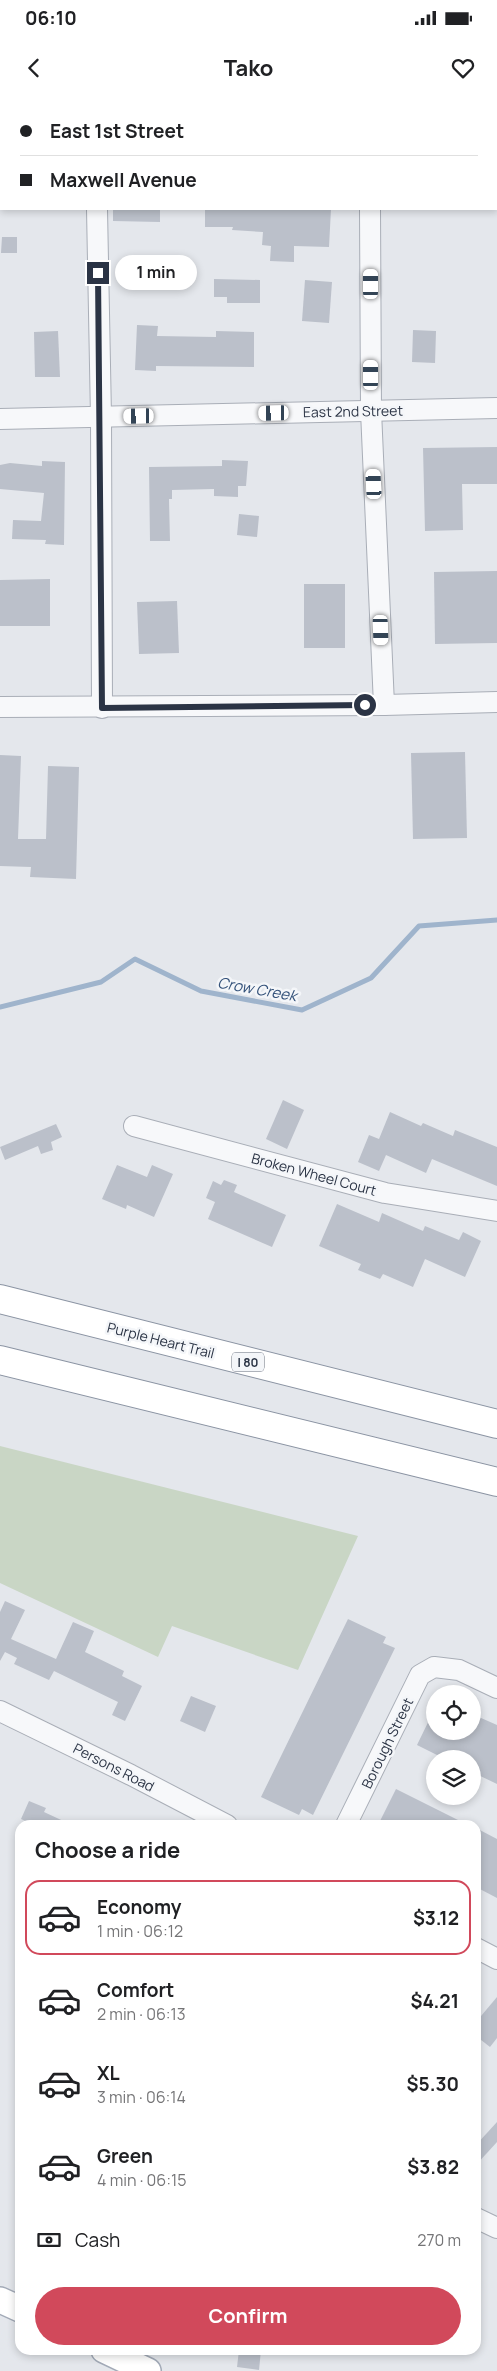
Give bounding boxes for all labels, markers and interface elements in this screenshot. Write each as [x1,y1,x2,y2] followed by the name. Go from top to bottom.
[25,5,77,31] text: 06:10
[224,53,273,83] text: Tako
[20,54,48,82] icon: back
[449,54,477,82] icon: heart
[50,118,184,144] text: East 1st Street
[50,167,197,193] text: Maxwell Avenue
[116,256,198,290] callout: 1 min
[136,261,176,283] text: 1 min
[87,262,109,284] route end
[363,269,378,299] car
[363,360,378,390] car
[303,401,404,421] street label: East 2nd Street
[258,405,289,421] car
[123,408,154,424] car
[365,469,382,499] car
[372,615,389,645] car
[354,694,376,716] route start
[216,972,301,1007] water label: Crow Creek
[249,1148,379,1200] street label: Broken Wheel Court
[105,1317,217,1363] street label: Purple Heart Trail
[232,1352,264,1372] road number: I 80
[426,1685,481,1805] map controls
[426,1685,481,1740] button: locate
[357,1694,417,1792] street label: Borough Street
[70,1738,158,1796] street label: Persons Road
[426,1750,481,1805] button: layers
[35,1835,180,1865] text: Choose a ride
[97,1894,181,1920] text: Economy
[37,1895,82,1940] icon: car
[413,1905,459,1931] text: $3.12
[97,1920,183,1942] text: 1 min · 06:12
[97,1977,174,2003] text: Comfort
[37,1978,82,2023] icon: car
[410,1988,459,2014] text: $4.21
[97,2003,186,2025] text: 2 min · 06:13
[97,2060,120,2086] text: XL
[37,2061,82,2106] icon: car
[407,2071,459,2097] text: $5.30
[97,2086,186,2108] text: 3 min · 06:14
[97,2143,153,2169] text: Green
[37,2144,82,2189] icon: car
[407,2154,459,2180] text: $3.82
[97,2169,186,2191] text: 4 min · 06:15
[35,2226,63,2254] icon: cash
[75,2227,120,2253] text: Cash
[417,2229,461,2251] text: 270 m
[35,2287,461,2345] button: Confirm

